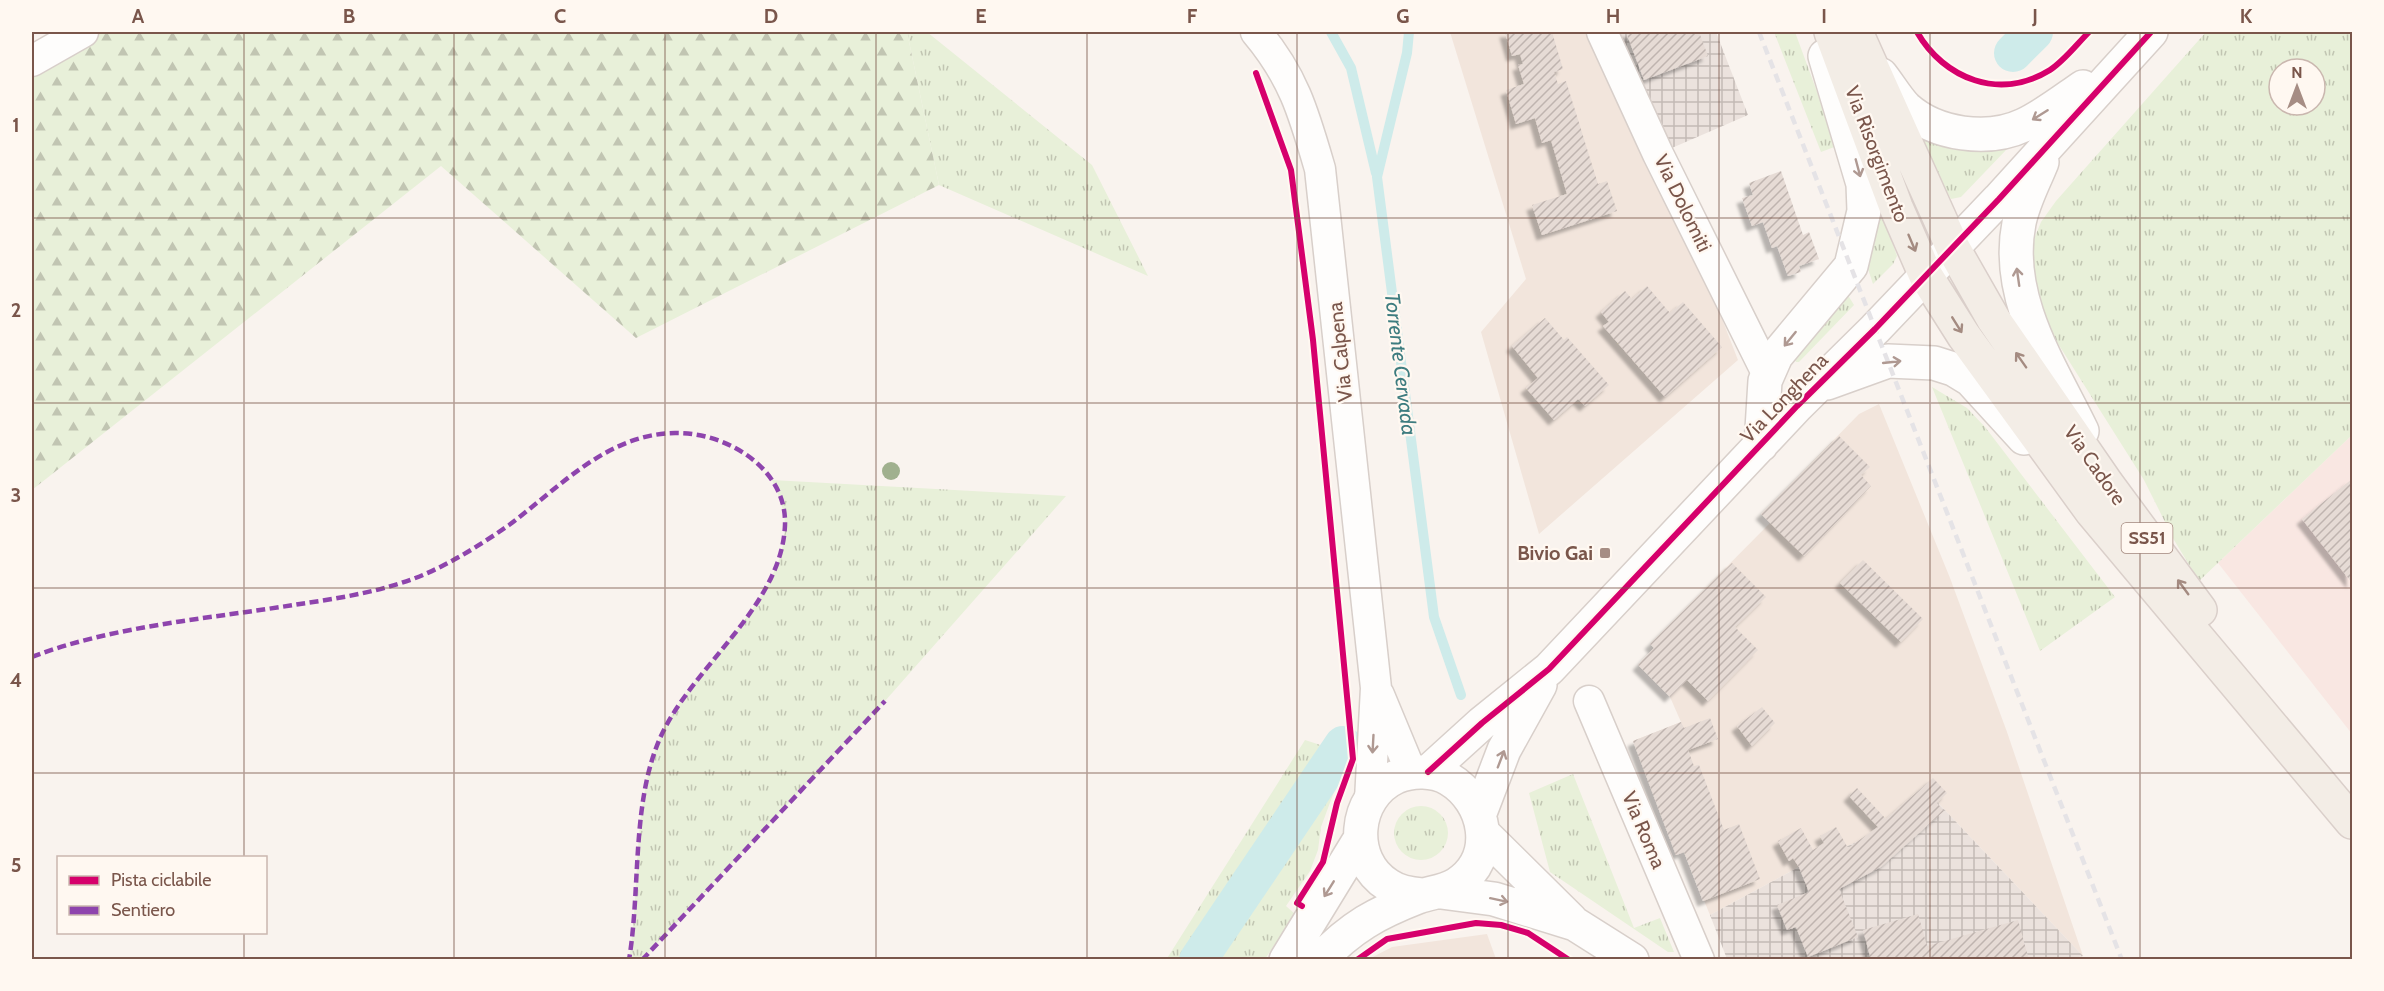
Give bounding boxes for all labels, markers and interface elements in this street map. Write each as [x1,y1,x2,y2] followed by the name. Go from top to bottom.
[132,4,145,28] text: A
[343,4,355,28] text: B
[554,4,566,28] text: C
[764,4,778,28] text: D
[975,4,987,28] text: E
[1187,4,1198,28] text: F
[1396,4,1410,28] text: G
[1606,4,1620,28] text: H
[1821,4,1827,28] text: I
[2031,4,2038,28] text: J
[2240,4,2253,28] text: K
[2267,57,2327,117] north arrow
[2291,63,2303,82] text: N
[1840,82,1914,226] street label: Via Risorgimento
[2032,109,2049,122] one-way arrow
[12,113,20,137] text: 1
[1649,150,1717,256] street label: Via Dolomiti
[1853,158,1865,177] one-way arrow
[1907,234,1918,252] one-way arrow
[2012,268,2023,288] one-way arrow
[1380,291,1422,437] water label: Torrente Cervada
[11,298,21,322] text: 2
[1323,301,1357,403] street label: Via Calpena
[1952,316,1964,333] one-way arrow
[1784,331,1797,347] one-way arrow
[1735,348,1833,448] street label: Via Longhena
[2015,352,2027,368] one-way arrow
[1881,356,1901,367] one-way arrow
[2059,421,2131,509] street label: Via Cadore
[11,483,21,507] text: 3
[2122,523,2172,553] road number: SS51
[1517,541,1593,565] place label: Bivio Gai
[1598,546,1612,560] marker: Bivio Gai
[2177,579,2190,595] one-way arrow
[10,668,22,692] text: 4
[1367,733,1378,753] one-way arrow
[1496,750,1507,768] one-way arrow
[1617,788,1671,872] street label: Via Roma
[11,853,21,877] text: 5
[57,856,267,934] legend
[111,869,211,891] text: Pista ciclabile
[1323,880,1335,897] one-way arrow
[1489,895,1508,907] one-way arrow
[111,899,175,921] text: Sentiero

